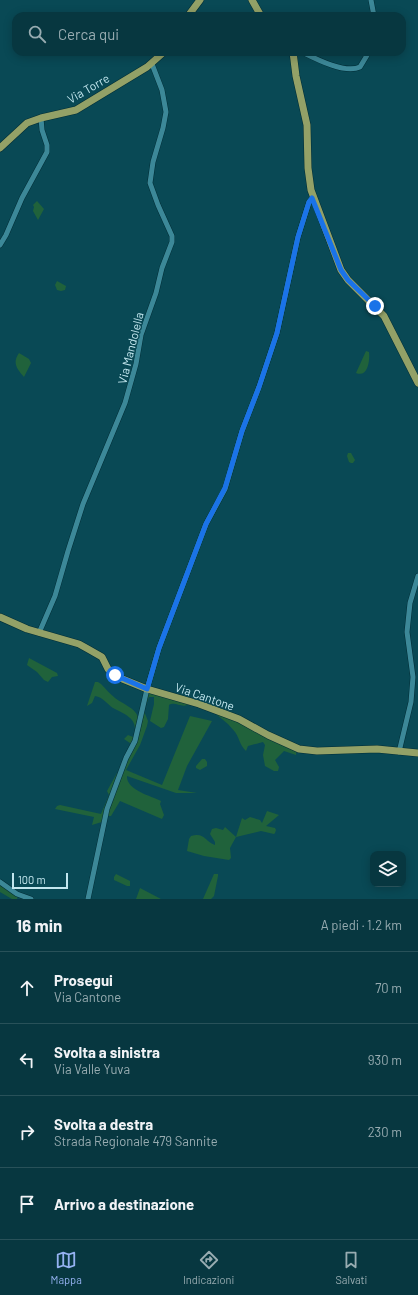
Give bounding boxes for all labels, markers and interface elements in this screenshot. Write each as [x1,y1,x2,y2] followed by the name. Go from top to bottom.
[12,12,406,56] search box
[26,23,48,45] icon: search
[58,25,119,43] text: Cerca qui
[64,70,112,106] street label: Via Torre
[366,297,384,315] route end
[114,311,146,385] street label: Via Mandolella
[106,666,124,684] route start
[173,679,237,713] street label: Via Cantone
[370,851,406,887] map controls
[370,851,406,887] button: layers
[12,871,68,890] scale bar
[18,873,46,886] text: 100 m
[16,915,62,935] text: 16 min
[321,917,402,933] text: A piedi · 1.2 km
[54,971,113,989] text: Prosegui
[16,977,38,999] icon: ahead
[375,980,402,996] text: 70 m
[54,989,121,1005] text: Via Cantone
[54,1043,160,1061] text: Svolta a sinistra
[16,1049,38,1071] icon: left
[368,1052,402,1068] text: 930 m
[54,1061,130,1077] text: Via Valle Yuva
[54,1115,153,1133] text: Svolta a destra
[16,1121,38,1143] icon: right
[368,1124,402,1140] text: 230 m
[54,1133,218,1149] text: Strada Regionale 479 Sannite
[16,1193,38,1215] icon: arrive
[54,1195,194,1213] text: Arrivo a destinazione
[51,1249,82,1286] tab: Mappa
[183,1249,234,1286] tab: Indicazioni
[335,1249,367,1286] tab: Salvati

